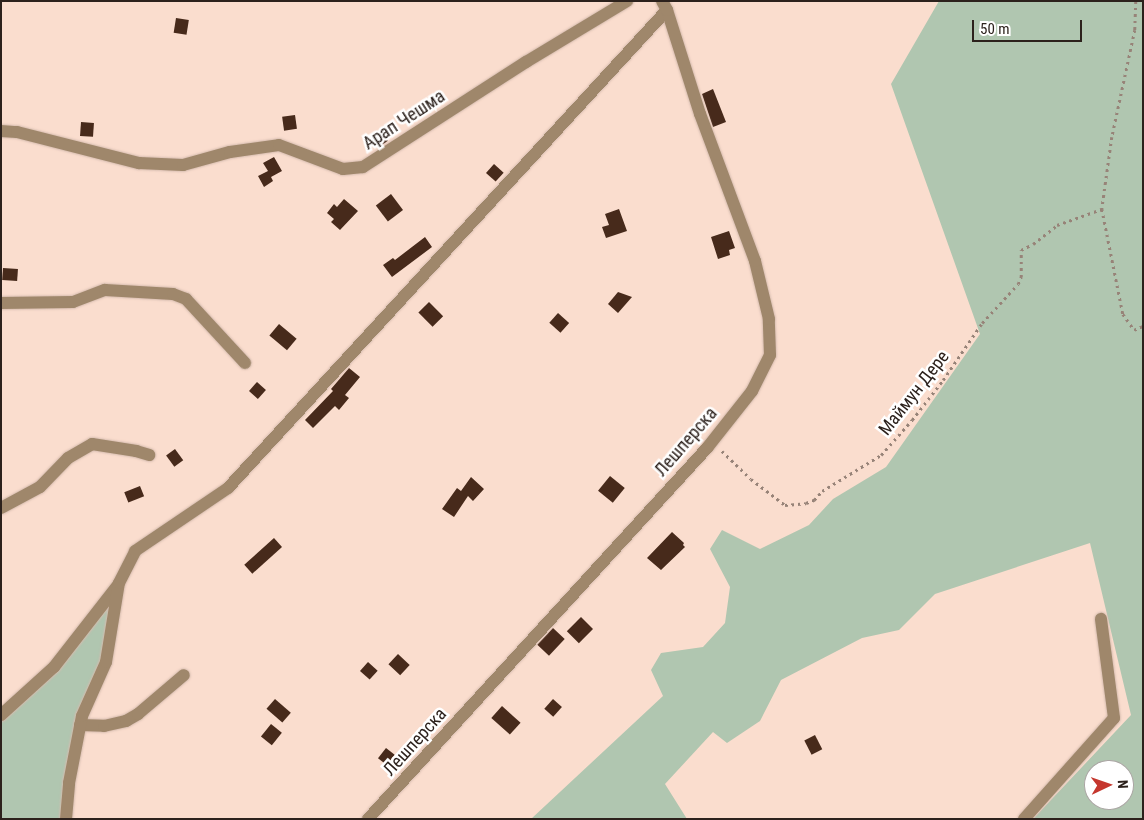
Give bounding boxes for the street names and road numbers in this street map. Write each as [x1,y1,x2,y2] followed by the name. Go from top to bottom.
[359,86,449,154] street label: Арап Чешма
[874,346,954,440] street label: Маймун Дере
[650,403,722,481] street label: Лешперска
[379,703,451,781] street label: Лешперска

